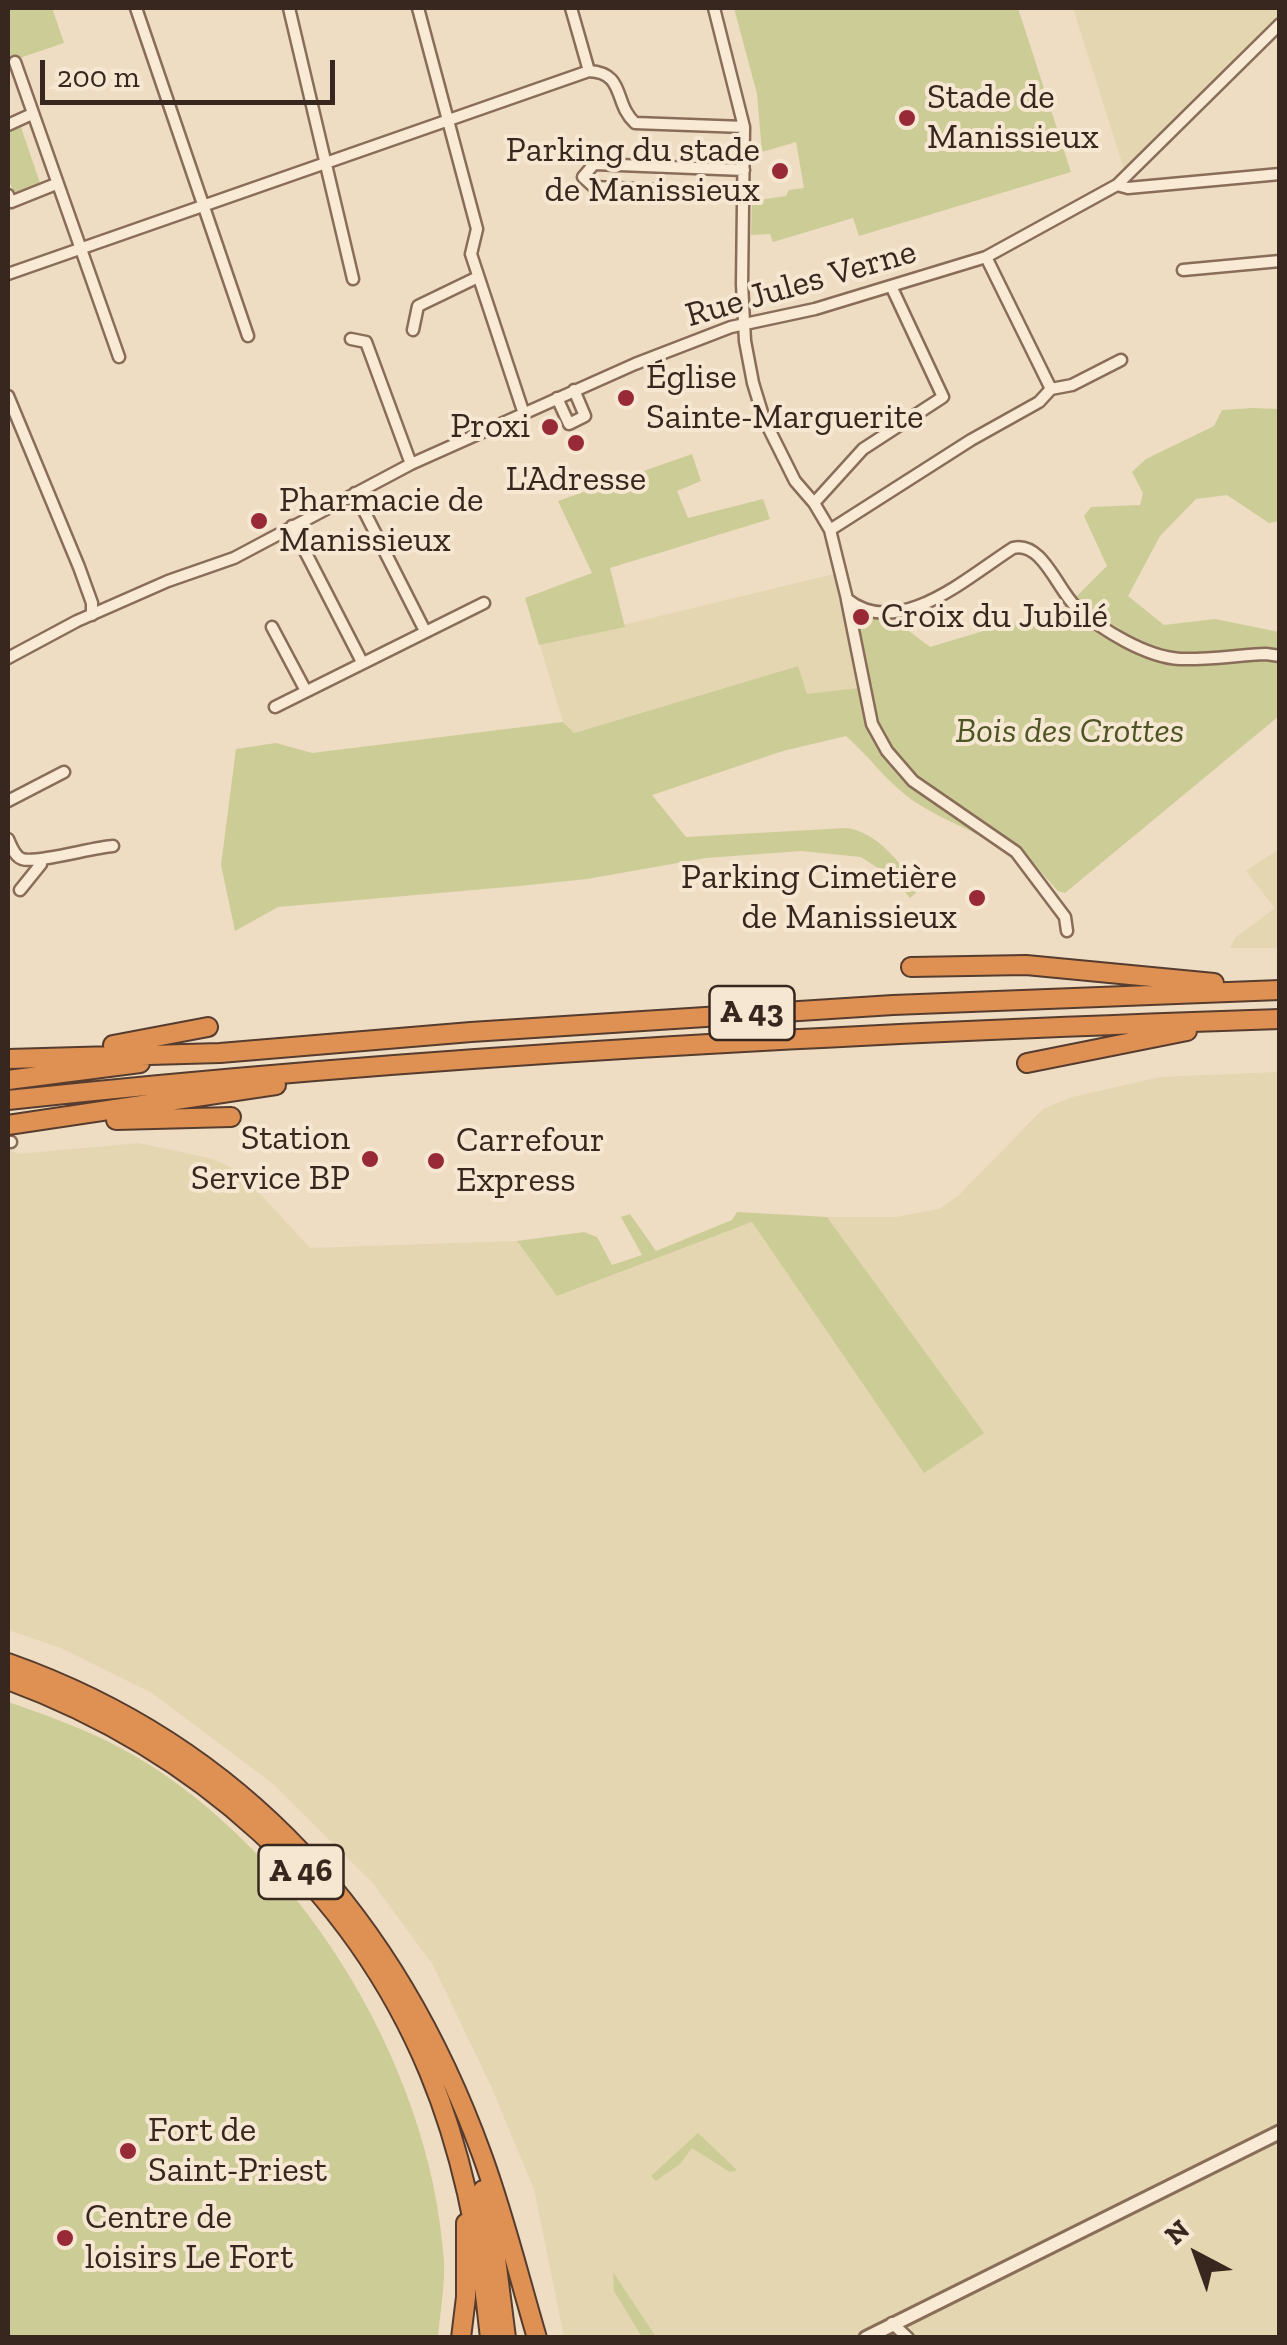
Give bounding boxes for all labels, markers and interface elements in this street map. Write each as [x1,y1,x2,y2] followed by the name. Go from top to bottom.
[45,40,340,102] scale bar
[57,59,140,95] text: 200 m
[927,77,1099,159] place label: Stade de Manissieux
[896,107,918,129] marker: Stade de Manissieux
[506,130,760,212] place label: Parking du stade de Manissieux
[769,160,791,182] marker: Parking du stade de Manissieux
[681,231,921,337] street label: Rue Jules Verne
[646,357,923,439] place label: Église Sainte-Marguerite
[615,387,637,409] marker: Église Sainte-Marguerite
[450,406,530,448] place label: Proxi
[539,416,561,438] marker: Proxi
[565,432,587,454] marker: L'Adresse
[506,459,646,501] place label: L'Adresse
[279,480,483,562] place label: Pharmacie de Manissieux
[248,510,270,532] marker: Pharmacie de Manissieux
[881,596,1108,638] place label: Croix du Jubilé
[850,606,872,628] marker: Croix du Jubilé
[956,711,1184,753] park label: Bois des Crottes
[681,857,957,939] place label: Parking Cimetière de Manissieux
[966,887,988,909] marker: Parking Cimetière de Manissieux
[710,986,794,1040] road number: A 43
[191,1118,350,1200] place label: Station Service BP
[456,1120,605,1202] place label: Carrefour Express
[359,1148,381,1170] marker: Station Service BP
[425,1150,447,1172] marker: Carrefour Express
[258,1845,344,1899] road number: A 46
[148,2110,327,2192] place label: Fort de Saint-Priest
[117,2140,139,2162] marker: Fort de Saint-Priest
[85,2197,293,2279] place label: Centre de loisirs Le Fort
[1147,2205,1247,2305] north arrow
[1158,2213,1196,2251] text: N
[54,2227,76,2249] marker: Centre de loisirs Le Fort

